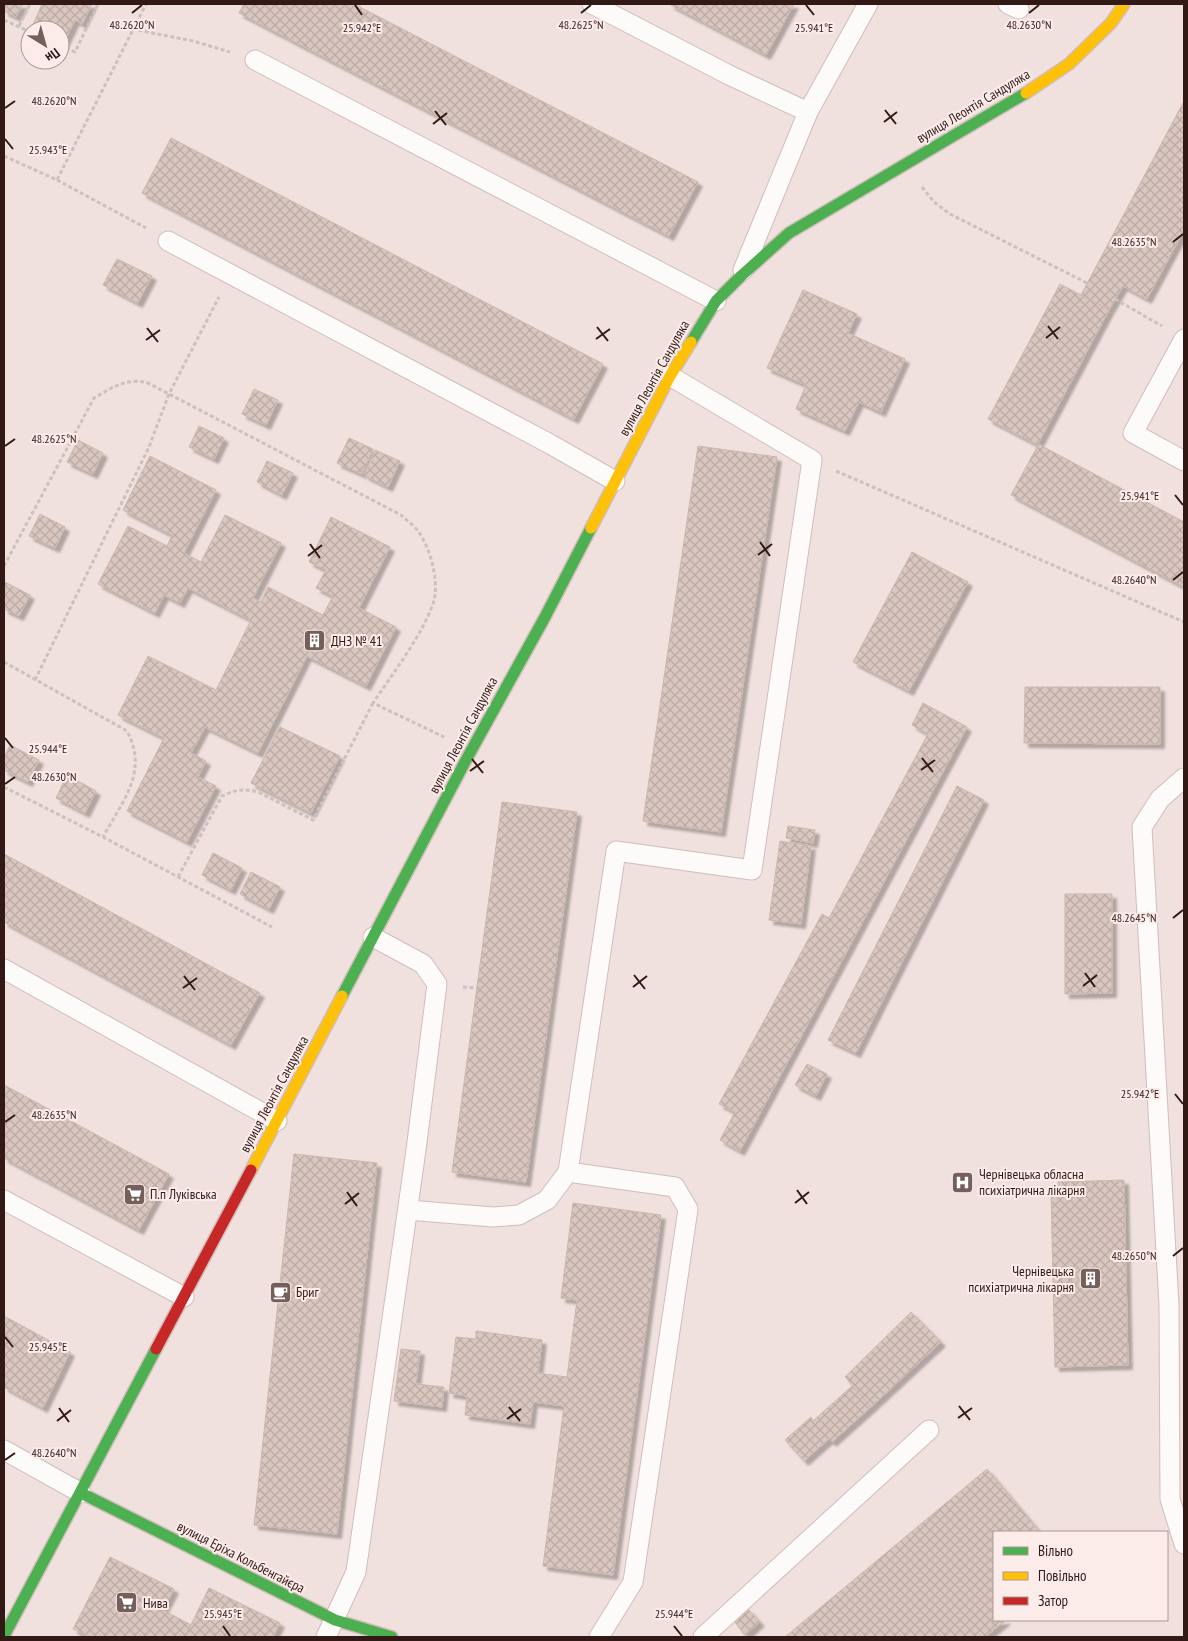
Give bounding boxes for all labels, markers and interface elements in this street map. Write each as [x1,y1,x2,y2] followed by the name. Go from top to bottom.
[109,17,155,32] text: 48.2620°N
[558,17,604,32] text: 48.2625°N
[1006,17,1052,32] text: 48.2630°N
[20,20,70,70] north arrow
[343,20,381,35] text: 25.942°E
[795,20,833,35] text: 25.941°E
[42,44,64,67] text: Пн
[913,65,1033,147] street label: вулиця Леонтія Сандуляка
[31,93,77,108] text: 48.2620°N
[29,142,67,157] text: 25.943°E
[1111,234,1157,249] text: 48.2635°N
[615,317,693,439] street label: вулиця Леонтія Сандуляка
[31,431,77,446] text: 48.2625°N
[1121,488,1159,503] text: 25.941°E
[1111,572,1157,587] text: 48.2640°N
[303,629,327,653] building icon: ДНЗ № 41
[331,632,382,650] place label: ДНЗ № 41
[425,674,501,796] street label: вулиця Леонтія Сандуляка
[29,741,67,756] text: 25.944°E
[31,769,77,784] text: 48.2630°N
[1111,910,1157,925] text: 48.2645°N
[236,1033,312,1155] street label: вулиця Леонтія Сандуляка
[1121,1086,1159,1101] text: 25.942°E
[31,1107,77,1122] text: 48.2635°N
[979,1165,1085,1199] place label: Чернівецька обласна психіатрична лікарня
[951,1170,975,1194] hospital icon: Чернівецька обласна психіатрична лікарня
[122,1182,146,1206] supermarket icon: П.п Луківська
[150,1185,217,1203] place label: П.п Луківська
[1111,1248,1157,1263] text: 48.2650°N
[968,1262,1074,1296] place label: Чернівецька психіатрична лікарня
[1078,1267,1102,1291] building icon: Чернівецька психіатрична лікарня
[268,1280,292,1304] cafe icon: Бриг
[296,1283,319,1301] place label: Бриг
[29,1339,67,1354] text: 25.945°E
[31,1445,77,1460] text: 48.2640°N
[174,1517,308,1597] street label: вулиця Еріха Кольбенгайєра
[993,1531,1168,1621] legend
[1038,1541,1073,1560] text: Вільно
[1038,1566,1086,1585] text: Повільно
[115,1591,139,1615] supermarket icon: Нива
[1038,1591,1068,1610] text: Затор
[143,1594,168,1612] place label: Нива
[204,1606,242,1621] text: 25.945°E
[655,1606,693,1621] text: 25.944°E

